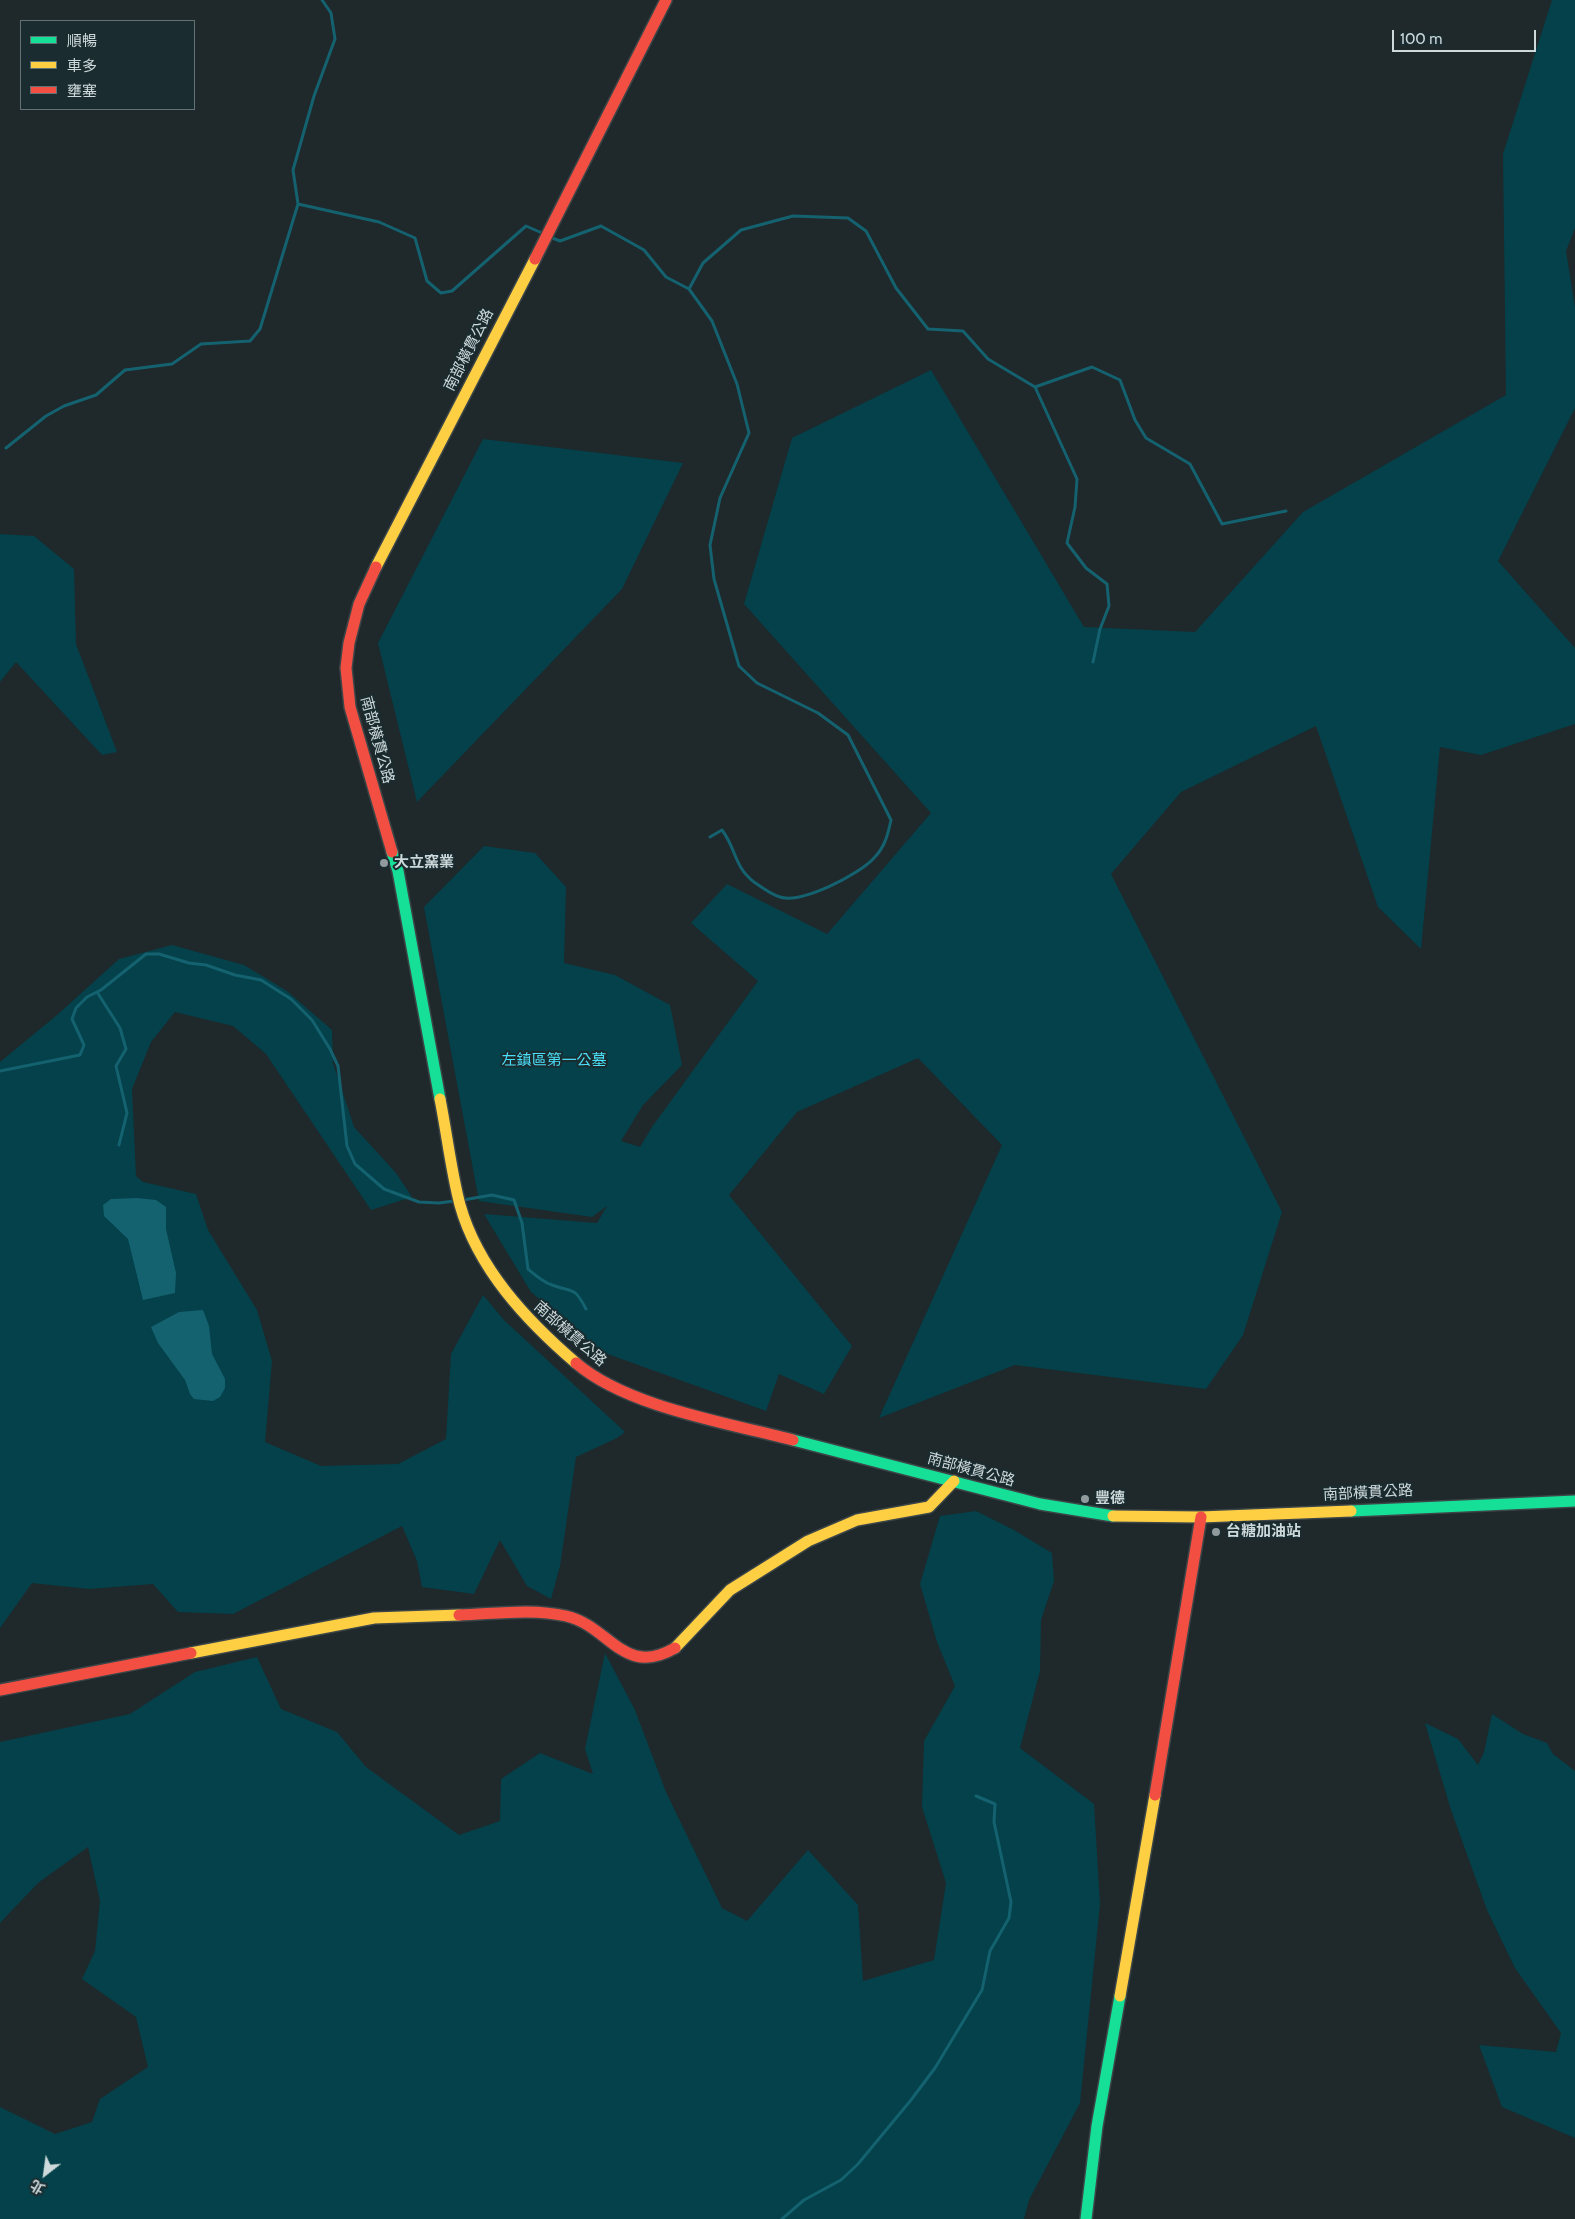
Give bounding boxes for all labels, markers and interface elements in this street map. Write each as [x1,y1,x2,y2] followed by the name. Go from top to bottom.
[20,20,195,110] legend
[1395,20,1539,52] scale bar
[1400,30,1442,48] text: 100 m
[67,32,97,50] text: 順暢
[67,57,97,75] text: 車多
[67,82,97,100] text: 壅塞
[441,306,497,394] street label: 南部橫貫公路
[357,694,397,786] street label: 南部橫貫公路
[394,854,454,872] place label: 大立窯業
[378,857,390,869] marker: 大立窯業
[502,1052,606,1070] park label: 左鎮區第一公墓
[530,1298,610,1370] street label: 南部橫貫公路
[925,1450,1017,1490] street label: 南部橫貫公路
[1323,1482,1413,1504] street label: 南部橫貫公路
[1095,1490,1125,1508] place label: 豐德
[1079,1493,1091,1505] marker: 豐德
[1226,1523,1301,1541] place label: 台糖加油站
[1210,1526,1222,1538] marker: 台糖加油站
[20,2149,70,2199] north arrow
[27,2176,48,2198] text: 北

